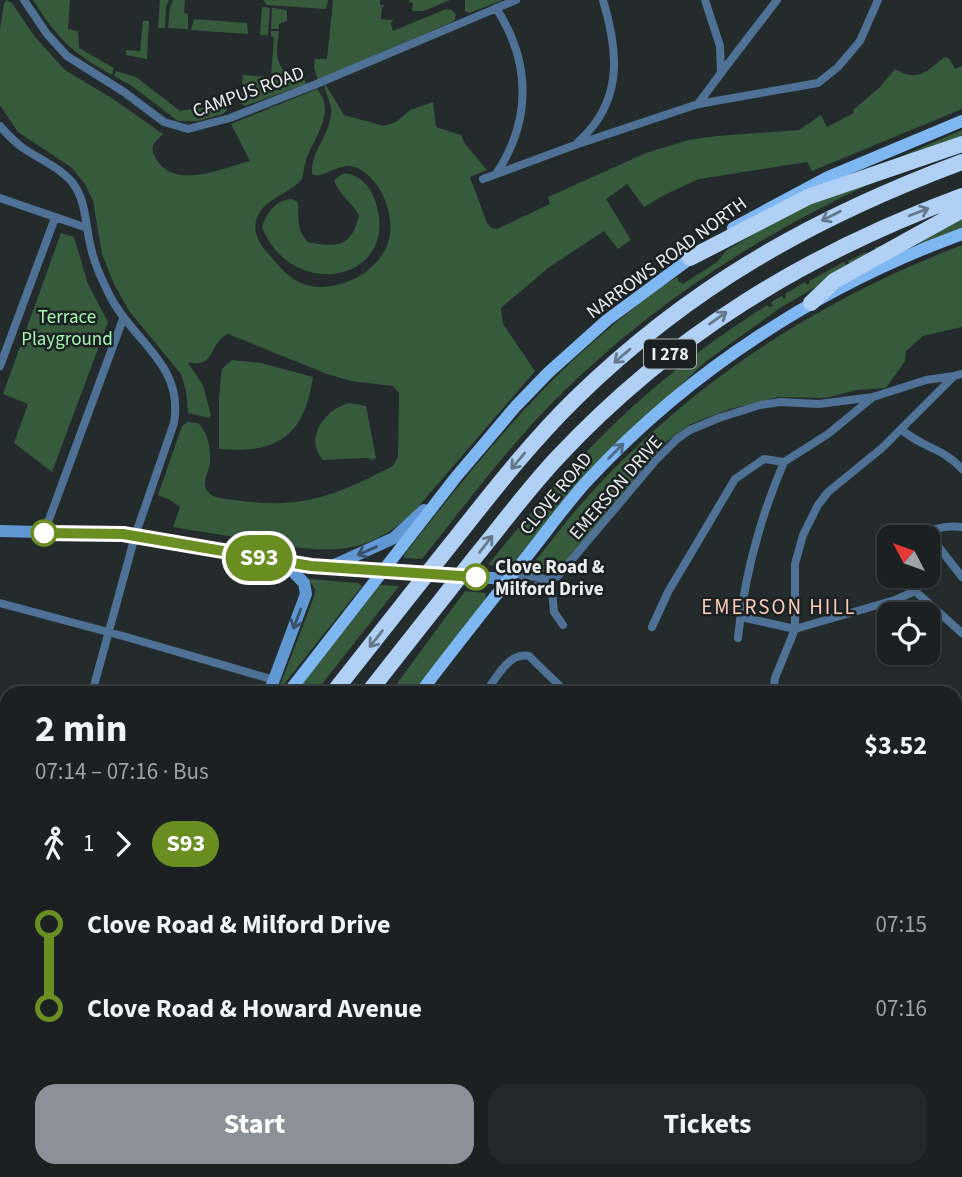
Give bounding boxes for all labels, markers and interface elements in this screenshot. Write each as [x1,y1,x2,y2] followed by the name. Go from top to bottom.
[189,60,308,125] street label: CAMPUS ROAD
[581,191,753,326] street label: NARROWS ROAD NORTH
[907,205,929,218] one-way arrow
[821,210,842,224] one-way arrow
[21,304,113,353] park label: Terrace Playground
[708,311,727,325] one-way arrow
[644,340,696,368] road number: I 278
[613,348,631,364] one-way arrow
[563,430,669,546] street label: EMERSON DRIVE
[608,443,625,460] one-way arrow
[513,447,599,541] street label: CLOVE ROAD
[510,452,526,470] one-way arrow
[31,520,57,546] unlabelled marker
[877,525,940,588] north arrow
[877,525,940,665] map controls
[219,535,299,581] line badge: S93
[478,535,493,554] one-way arrow
[240,540,278,575] text: S93
[357,545,378,558] one-way arrow
[495,554,605,603] place label: Clove Road & Milford Drive
[463,564,489,590] marker: Clove Road & Milford Drive
[701,592,857,622] district label: EMERSON HILL
[877,602,940,665] button: locate
[290,608,303,630] one-way arrow
[368,629,383,647] one-way arrow
[35,702,127,756] text: 2 min
[864,727,927,764] text: $3.52
[35,755,209,788] text: 07:14 – 07:16 · Bus
[35,825,73,863] icon: walk
[104,825,142,863] icon: forward
[166,826,205,861] text: S93
[83,827,94,860] text: 1
[87,906,391,943] text: Clove Road & Milford Drive
[876,908,927,941] text: 07:15
[87,990,422,1027] text: Clove Road & Howard Avenue
[876,992,927,1025] text: 07:16
[35,1084,474,1164] button: Start
[488,1084,927,1164] button: Tickets

